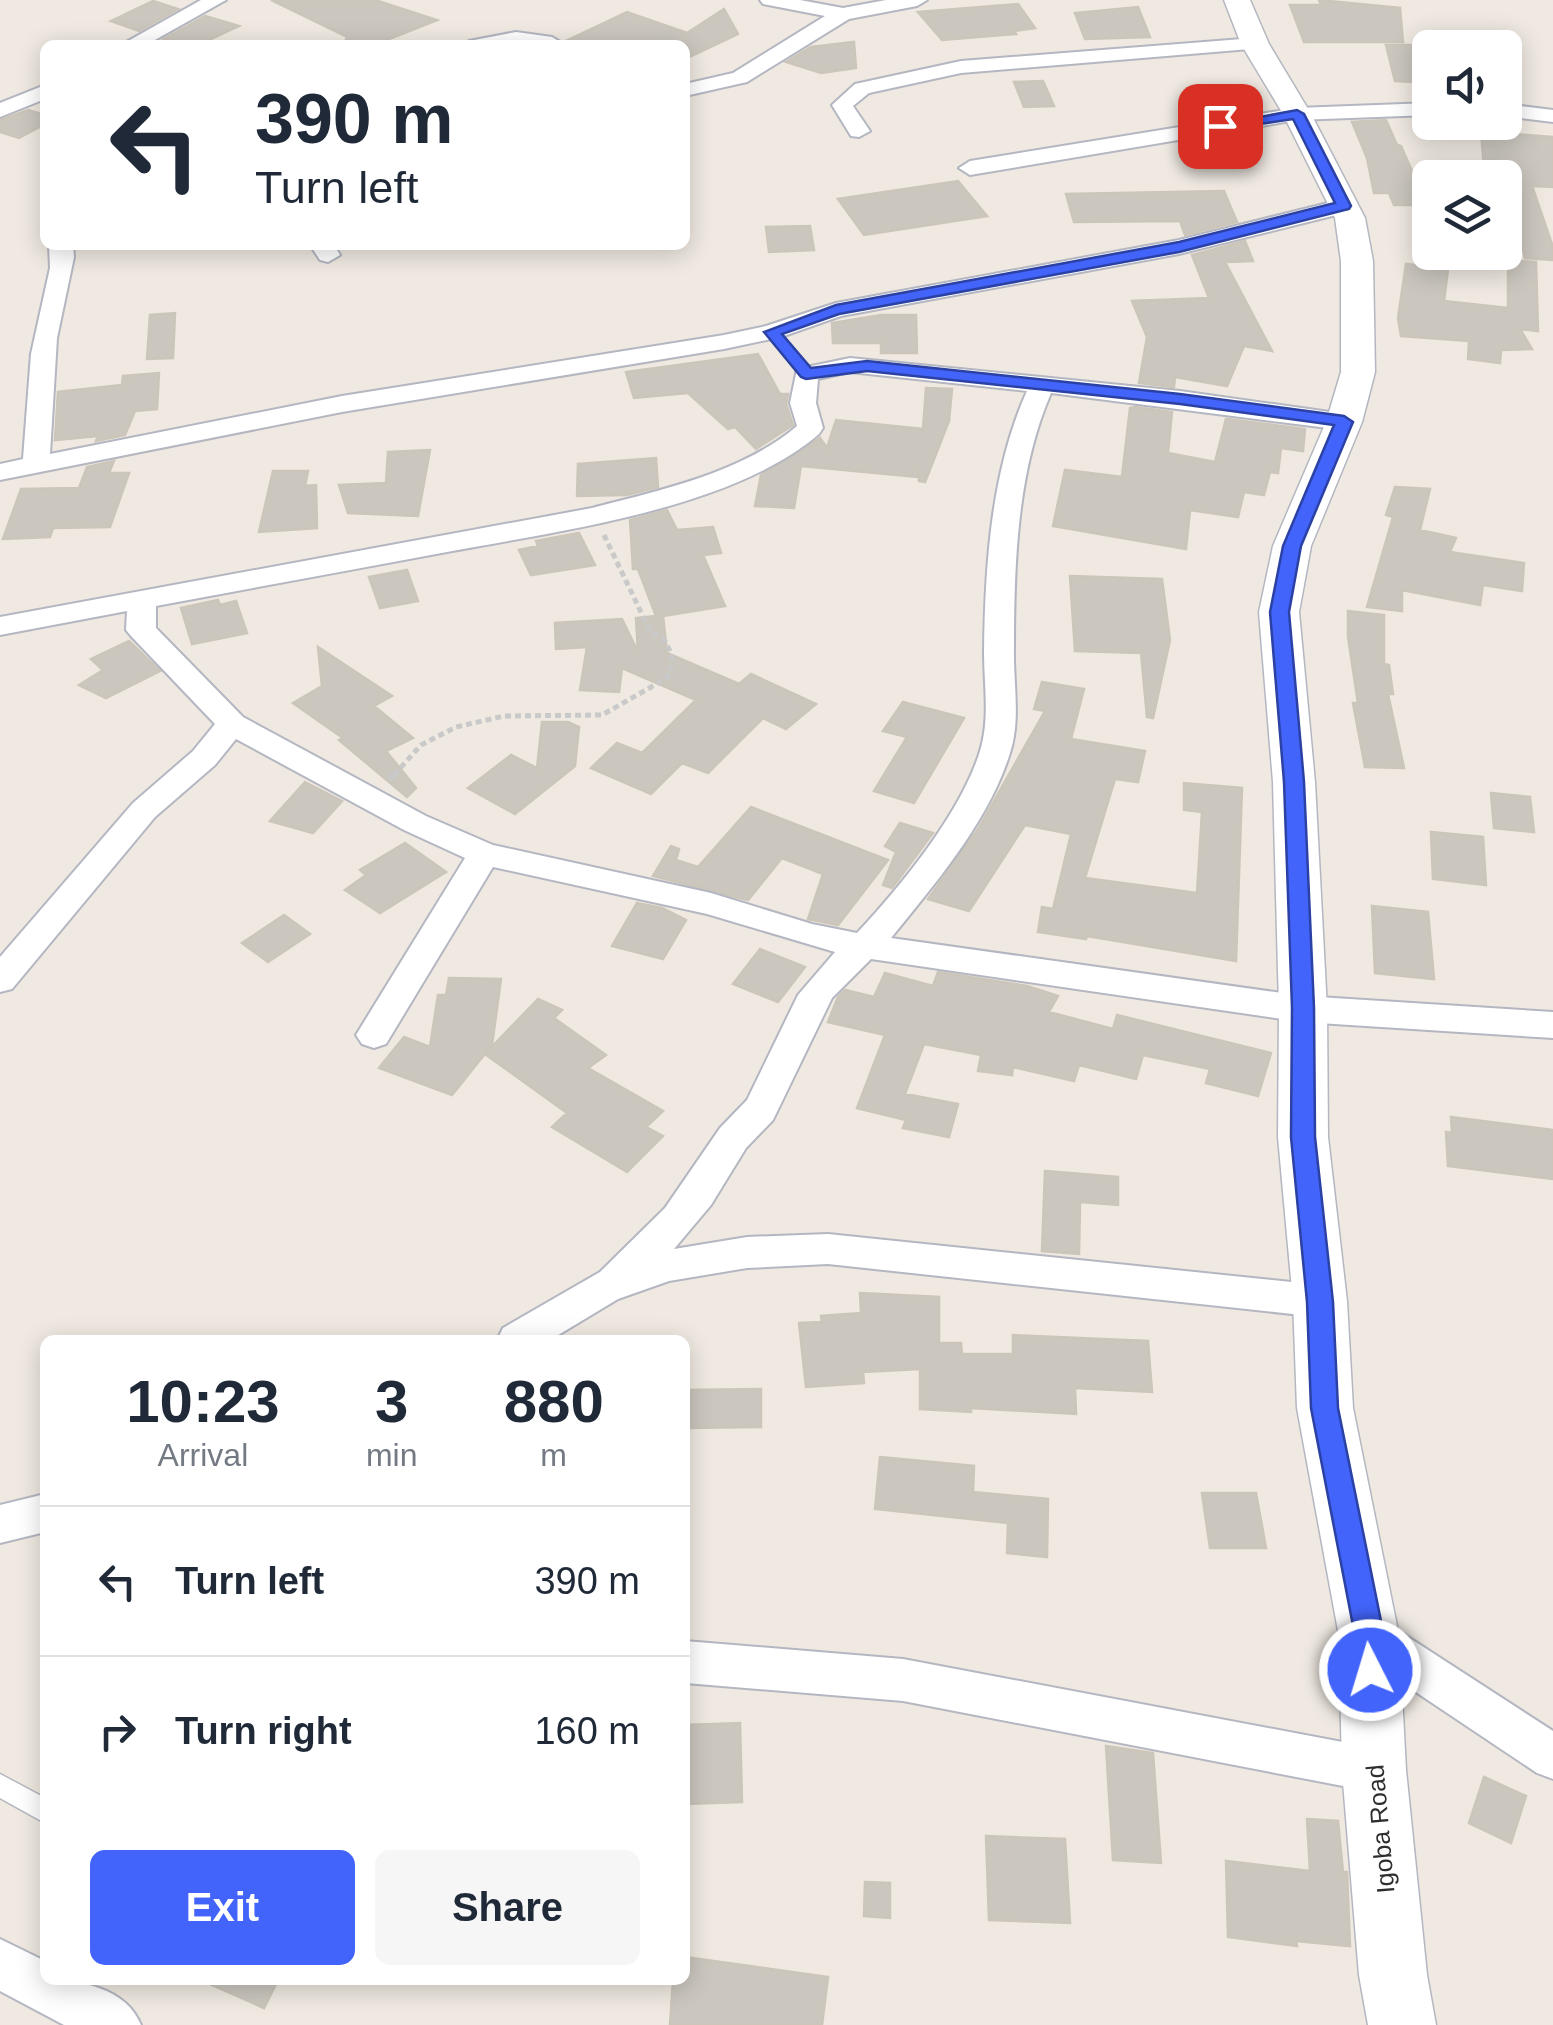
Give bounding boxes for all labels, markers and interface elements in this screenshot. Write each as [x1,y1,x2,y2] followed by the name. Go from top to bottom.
[1412,30,1522,270] map controls
[1412,30,1522,140] button: sound
[90,80,220,210] icon: left
[255,80,453,158] text: 390 m
[1178,84,1263,169] pin
[1193,99,1248,154] icon: arrive
[1412,160,1522,270] button: layers
[255,162,418,213] text: Turn left
[126,1368,280,1435] text: 10:23
[375,1368,408,1435] text: 3
[504,1368,604,1435] text: 880
[158,1437,248,1473] text: Arrival
[366,1437,417,1473] text: min
[540,1437,567,1473] text: m
[90,1554,145,1609] icon: left
[175,1560,324,1602] text: Turn left
[534,1560,640,1602] text: 390 m
[1318,1618,1422,1722] position arrow
[90,1704,145,1759] icon: right
[175,1710,352,1752] text: Turn right
[534,1710,640,1752] text: 160 m
[1360,1763,1400,1895] street label: Igoba Road
[90,1850,355,1965] button: Exit
[375,1850,640,1965] button: Share

